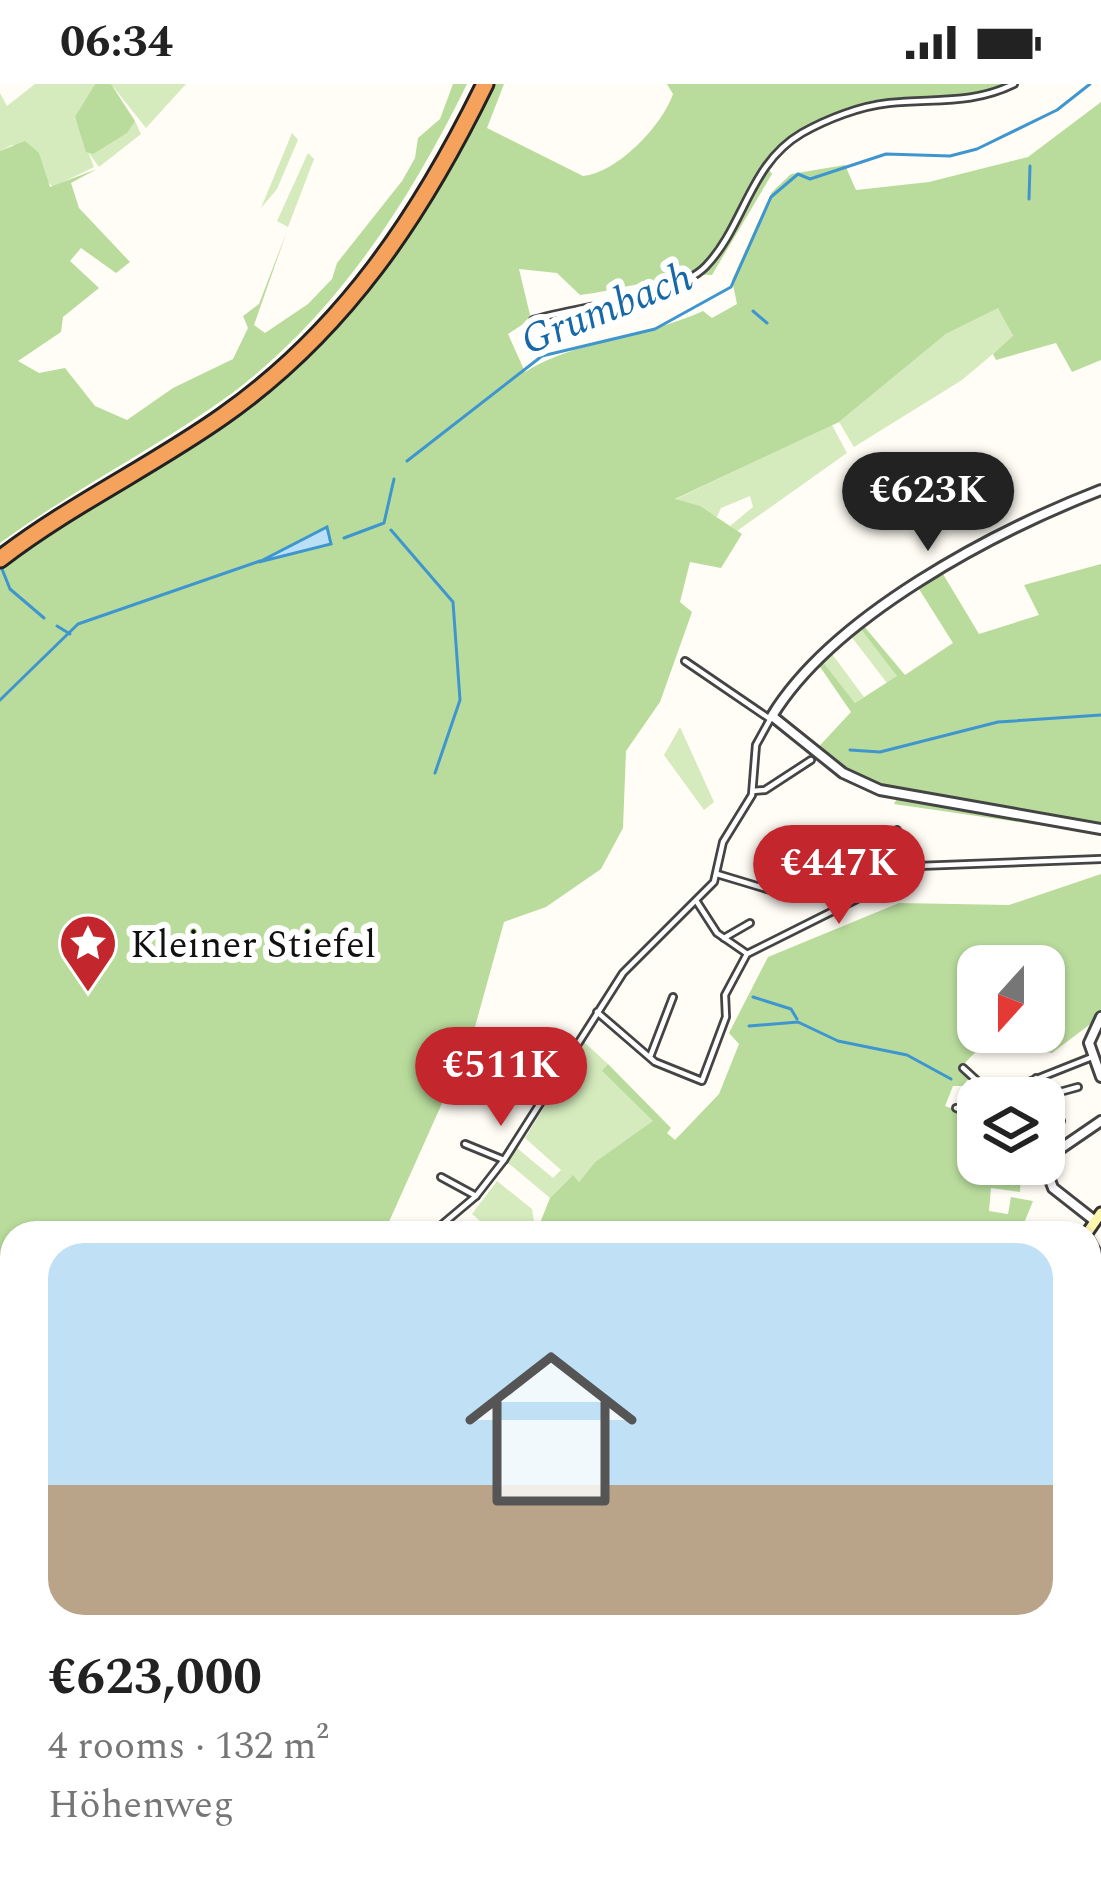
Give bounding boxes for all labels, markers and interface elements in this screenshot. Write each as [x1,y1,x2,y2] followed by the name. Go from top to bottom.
[60,8,173,77] text: 06:34
[512,246,702,372] water label: Grumbach
[844,452,1012,554] pin: €623K
[869,461,987,520] text: €623K
[755,825,923,927] pin: €447K
[780,834,898,893] text: €447K
[57,912,119,994] place icon: Kleiner Stiefel
[130,916,376,975] place label: Kleiner Stiefel
[957,945,1065,1053] north arrow
[957,945,1065,1185] map controls
[417,1027,585,1129] pin: €511K
[442,1036,560,1095] text: €511K
[957,1077,1065,1185] button: layers
[443,1321,659,1537] icon: home
[48,1639,262,1717] text: €623,000
[48,1717,329,1776] text: 4 rooms · 132 m²
[48,1776,234,1835] text: Höhenweg

